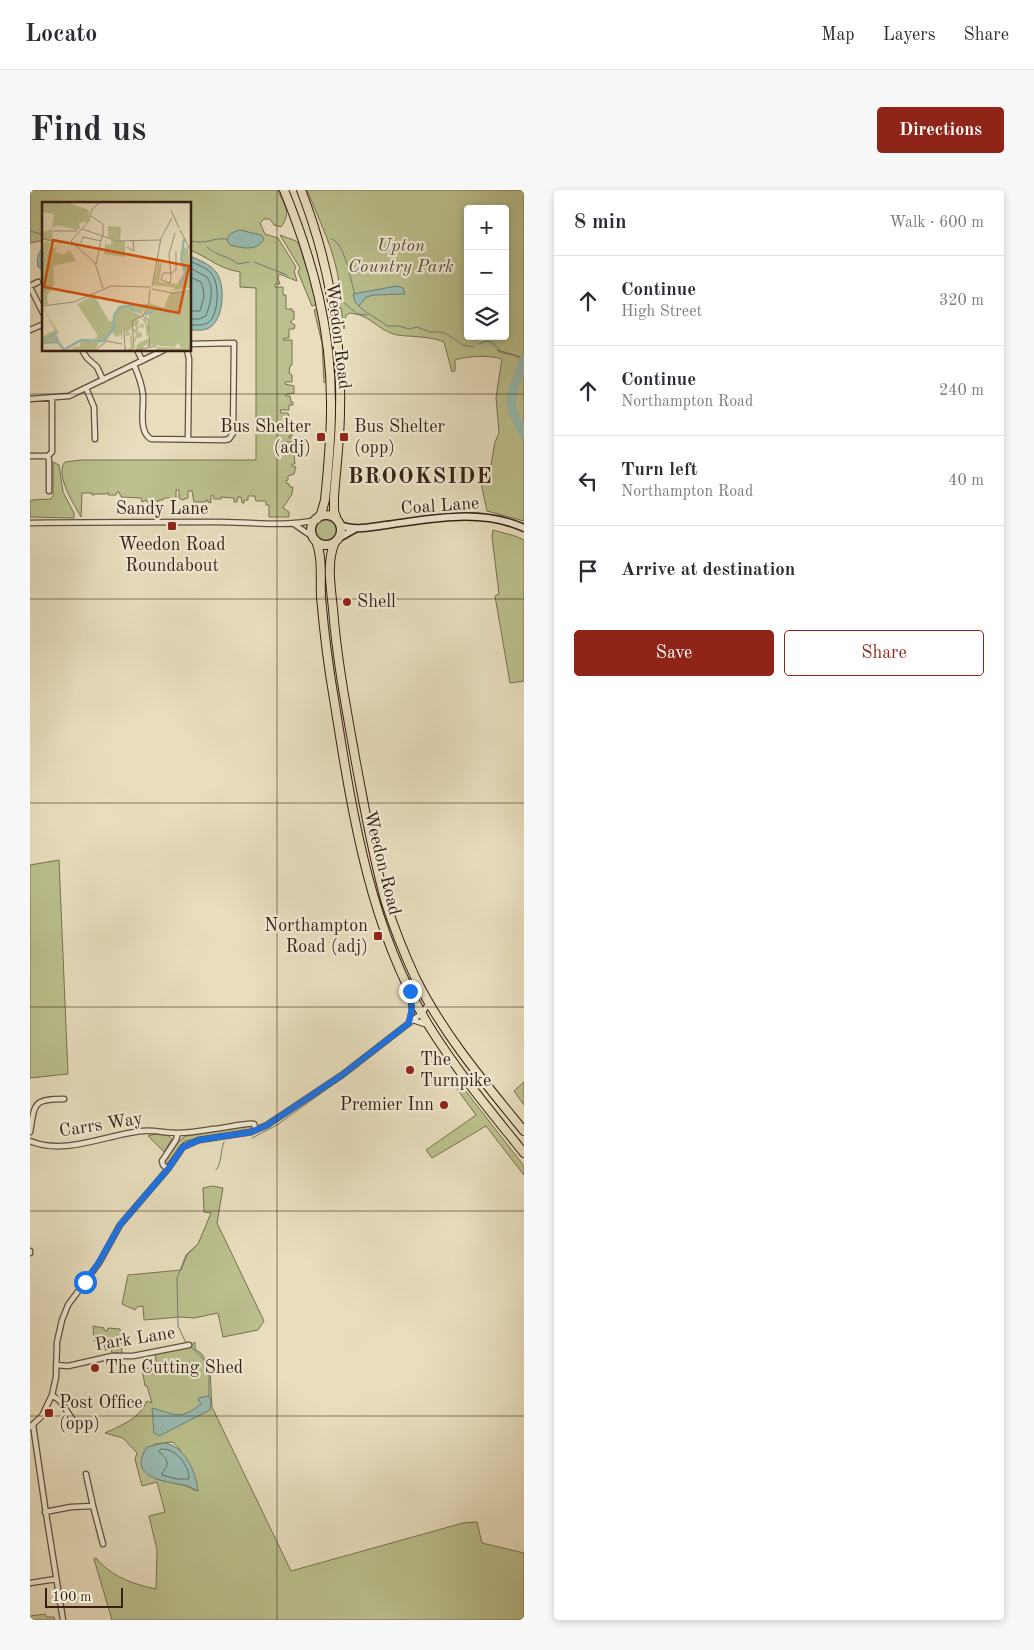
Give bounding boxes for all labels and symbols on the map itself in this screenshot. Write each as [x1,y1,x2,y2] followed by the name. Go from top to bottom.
[42,202,191,351] inset map
[348,237,454,276] park label: Upton Country Park
[323,282,353,390] street label: Weedon Road
[220,418,312,457] place label: Bus Shelter (adj)
[354,418,446,457] place label: Bus Shelter (opp)
[315,431,327,443] marker: Bus Shelter (adj)
[338,431,350,443] marker: Bus Shelter (opp)
[348,466,492,488] district label: BROOKSIDE
[400,494,480,518] street label: Coal Lane
[116,500,208,518] street label: Sandy Lane
[166,520,178,532] marker: Weedon Road Roundabout
[118,536,226,575] place label: Weedon Road Roundabout
[357,593,396,611] place label: Shell
[341,596,353,608] marker: Shell
[360,809,404,917] street label: Weedon Road
[264,917,368,956] place label: Northampton Road (adj)
[372,930,384,942] marker: Northampton Road (adj)
[399,980,422,1003] route end
[420,1051,491,1090] place label: The Turnpike
[404,1064,416,1076] marker: The Turnpike
[340,1096,434,1114] place label: Premier Inn
[438,1099,450,1111] marker: Premier Inn
[58,1109,145,1140] street label: Carrs Way
[74,1271,97,1294] route start
[94,1324,176,1354] street label: Park Lane
[105,1359,243,1377] place label: The Cutting Shed
[89,1362,101,1374] marker: The Cutting Shed
[59,1394,143,1433] place label: Post Office (opp)
[43,1407,55,1419] marker: Post Office (opp)
[45,1585,122,1608] scale bar

